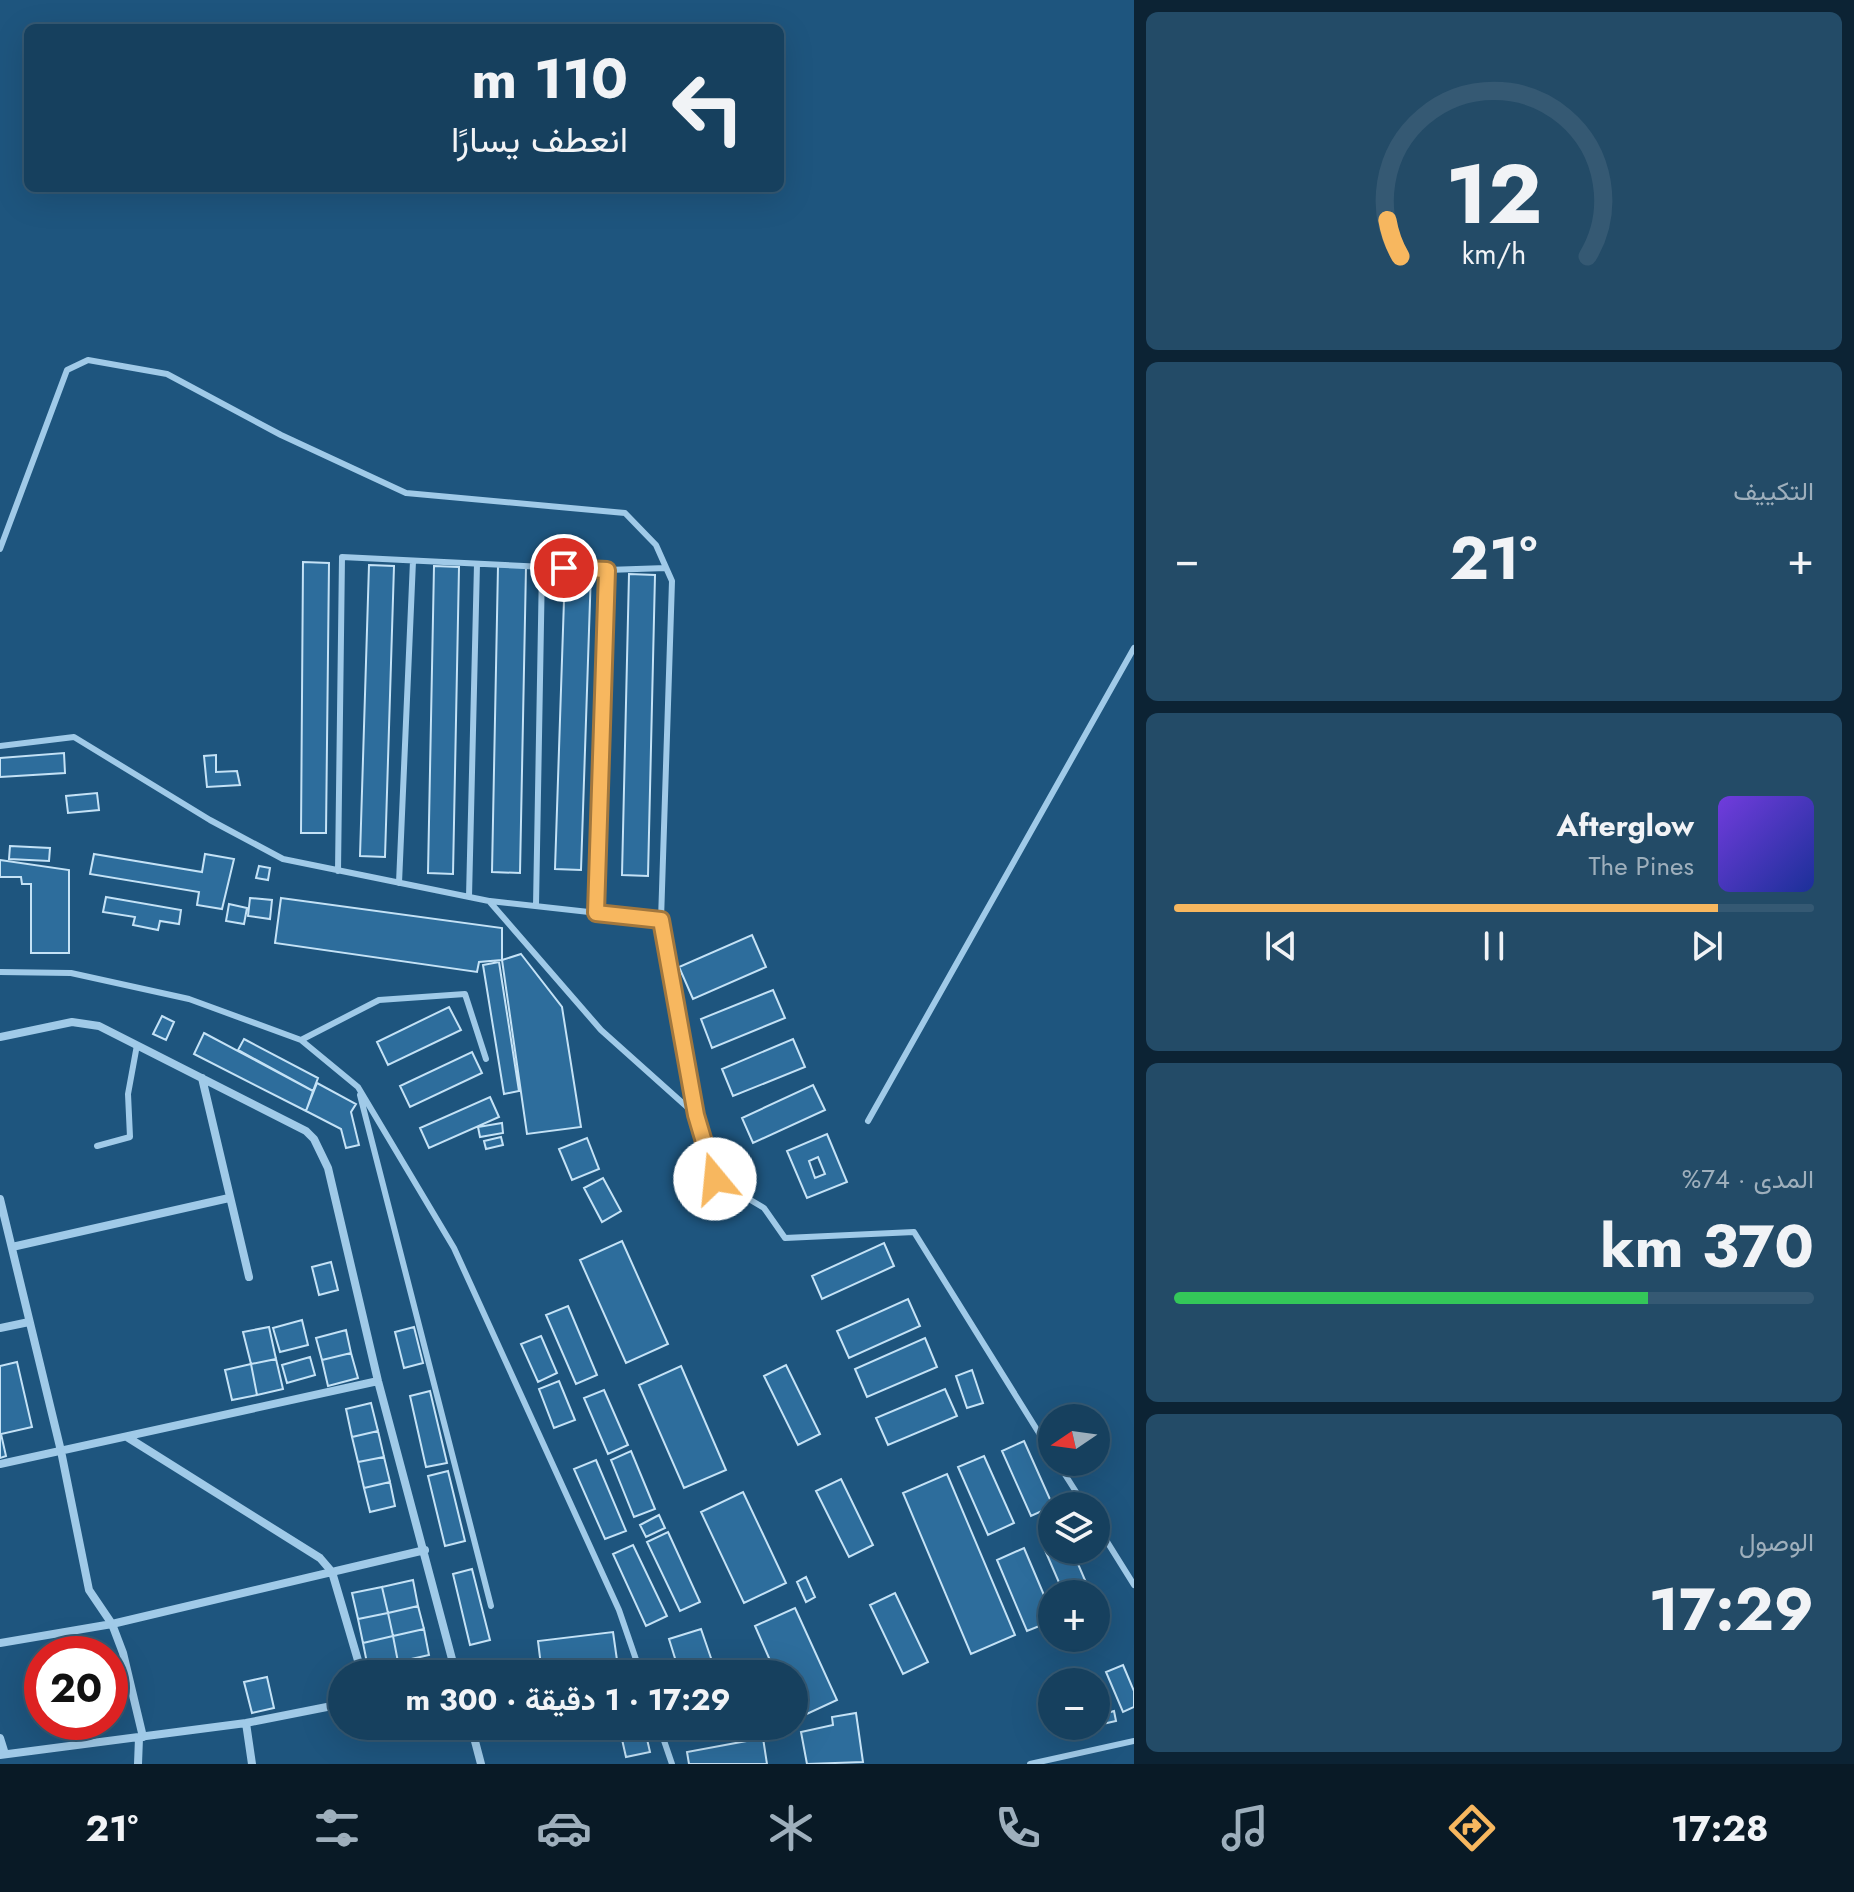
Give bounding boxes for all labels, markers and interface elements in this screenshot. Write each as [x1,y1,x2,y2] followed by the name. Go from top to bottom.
[471,38,628,119] text: 110 m
[656,56,760,160] icon: left
[451,113,628,165] text: انعطف يسارًا
[1446,134,1542,254] text: 12
[1462,233,1526,275] text: km/h
[1733,472,1814,510] text: التكييف
[1450,515,1537,602] text: 21°
[1174,527,1200,591] text: −
[1787,527,1814,591] text: +
[530,534,598,602] pin
[542,546,586,590] icon: arrive
[1557,804,1694,847] text: Afterglow
[1589,847,1694,885] text: The Pines
[1259,924,1303,968] icon: previous
[1472,924,1516,968] icon: pause
[1685,924,1729,968] icon: next
[673,1137,757,1221] position arrow
[1682,1160,1814,1198] text: المدى · 74%
[1600,1203,1814,1290] text: 370 km
[1038,1404,1110,1476] north arrow
[1038,1404,1110,1740] map controls
[1038,1492,1110,1564] button: layers
[1739,1523,1814,1561] text: الوصول
[1648,1566,1814,1653] text: 17:29
[1038,1580,1110,1652] button: +
[24,1636,128,1740] speed limit sign: 20
[1038,1668,1110,1740] button: −
[405,1678,731,1721] text: 17:29 · 1 دقيقة · 300 m
[309,1800,365,1856] icon: filters
[536,1800,592,1856] icon: car
[763,1800,819,1856] icon: climate
[990,1800,1046,1856] icon: phone
[1217,1800,1273,1856] icon: music
[1444,1800,1500,1856] icon: directions
[86,1802,138,1854] text: 21°
[1671,1802,1769,1854] text: 17:28

